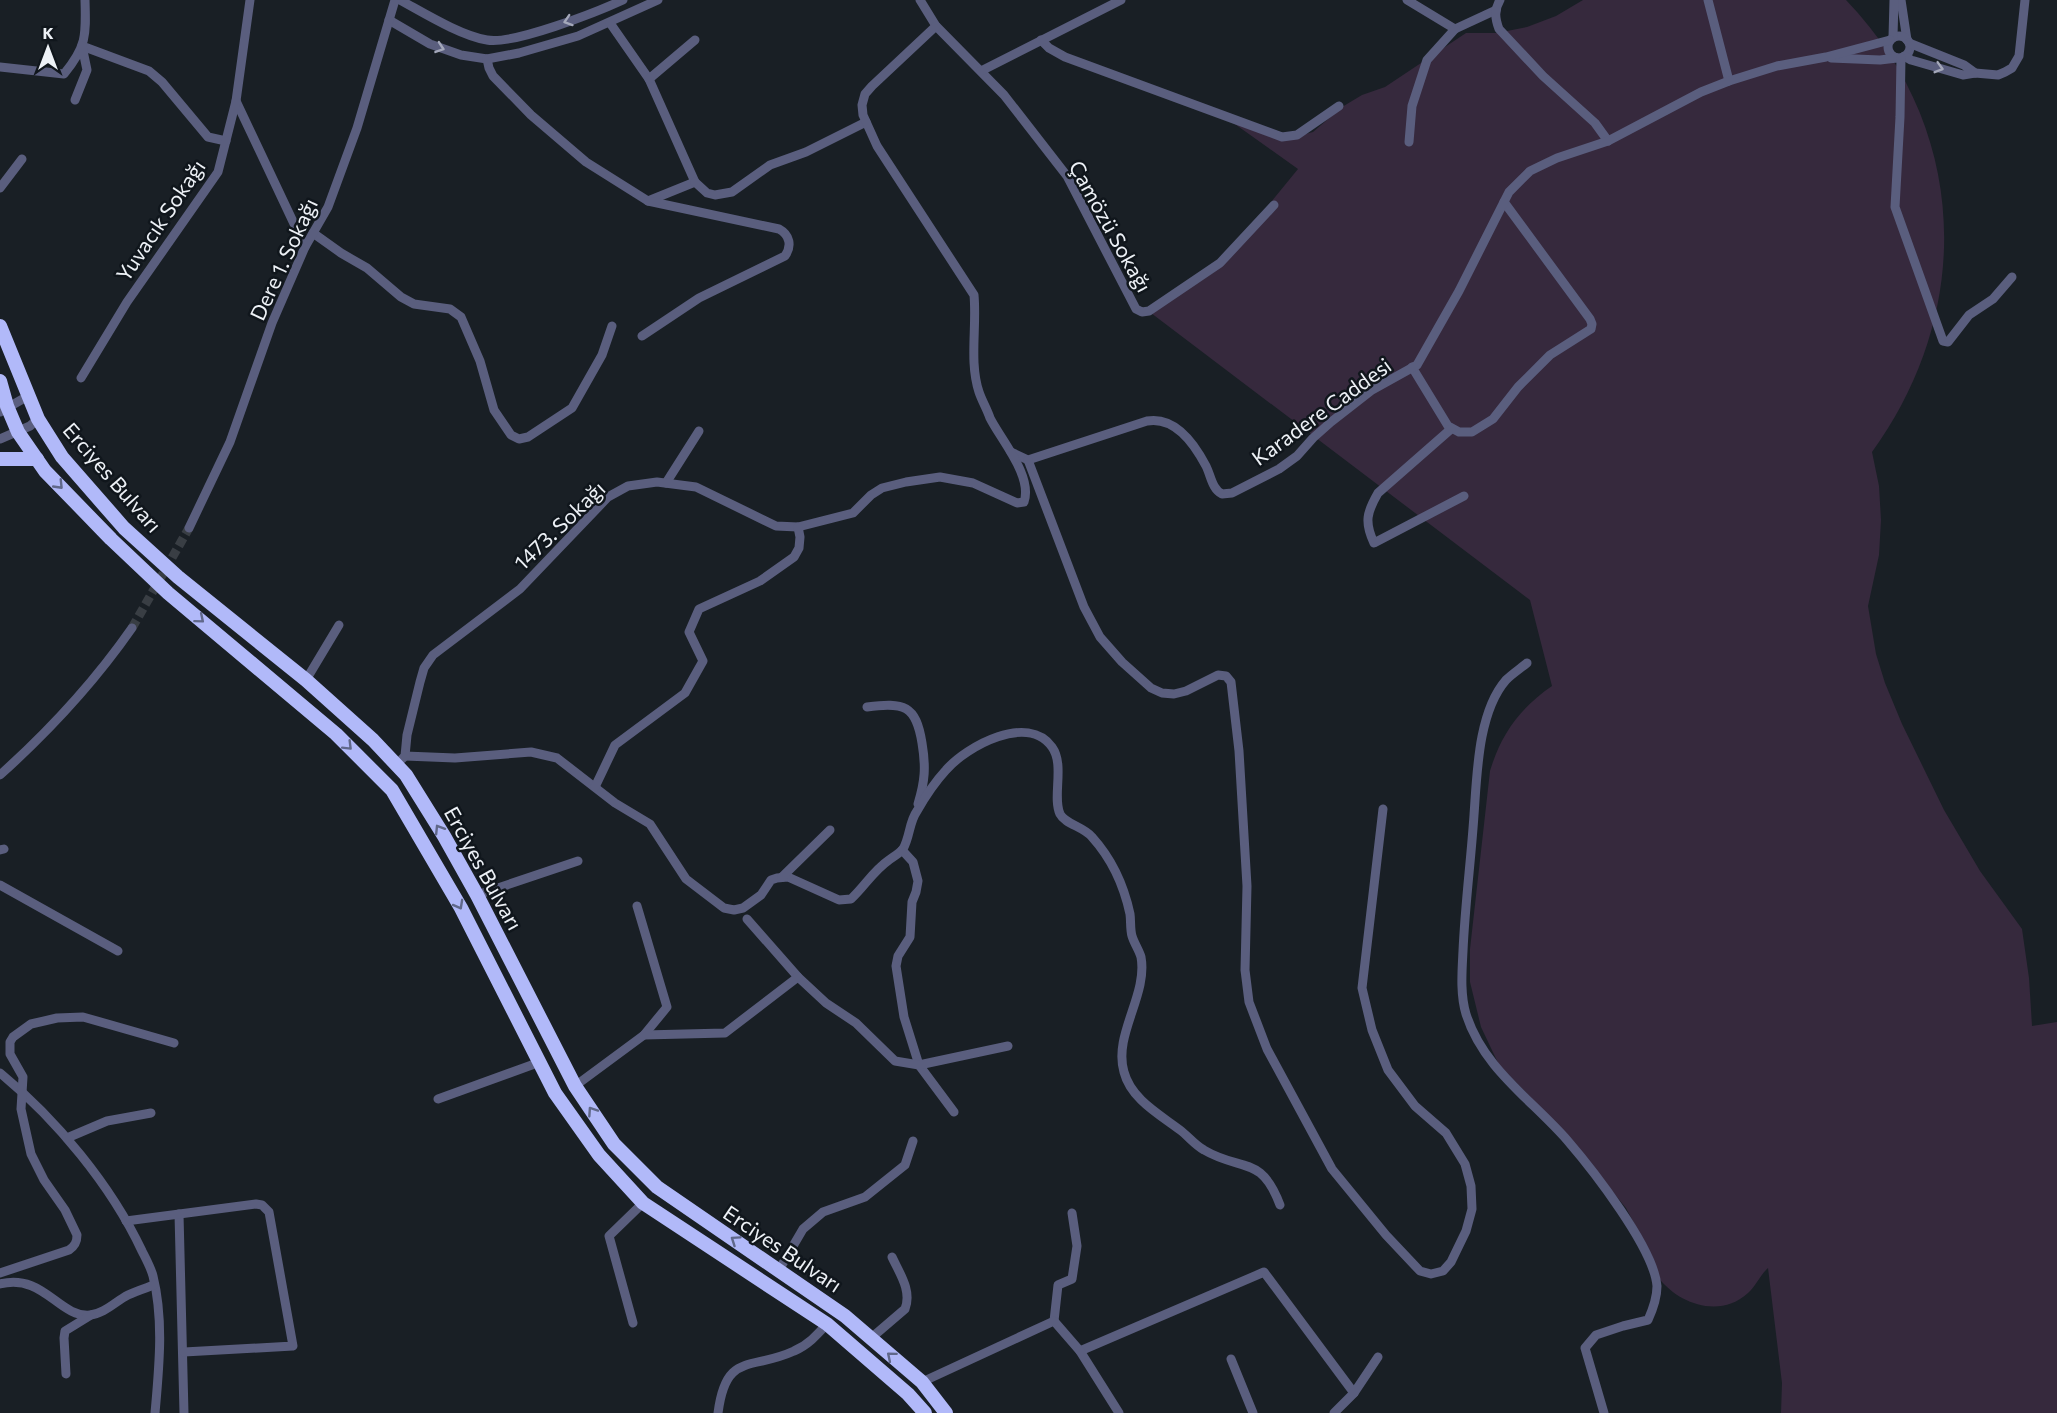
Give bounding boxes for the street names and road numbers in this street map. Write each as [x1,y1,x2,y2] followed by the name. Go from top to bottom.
[110,155,210,285] street label: Yuvacık Sokağı
[1065,156,1157,296] street label: Çamözü Sokağı
[244,194,322,324] street label: Dere 1. Sokağı
[1246,352,1396,470] street label: Karadere Caddesi
[59,417,167,537] street label: Erciyes Bulvarı
[508,475,610,575] street label: 1473. Sokağı
[440,802,528,934] street label: Erciyes Bulvarı
[719,1199,847,1297] street label: Erciyes Bulvarı

